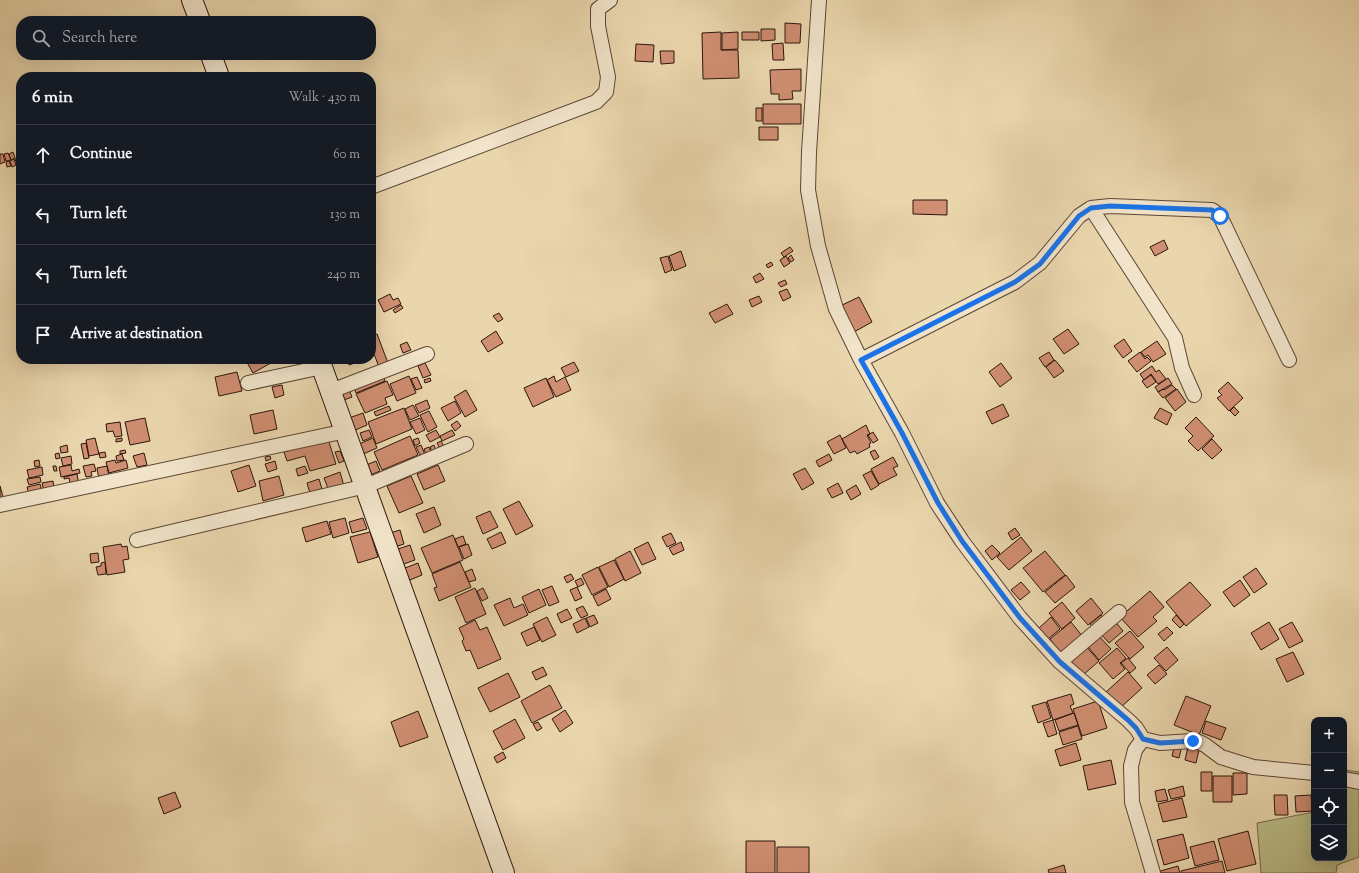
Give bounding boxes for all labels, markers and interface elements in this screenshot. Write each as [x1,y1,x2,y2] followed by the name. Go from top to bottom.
[16,16,376,60] search box
[30,27,52,49] icon: search
[62,28,137,49] text: Search here
[32,86,73,110] text: 6 min
[289,89,360,107] text: Walk · 430 m
[32,144,54,166] icon: ahead
[70,144,132,165] text: Continue
[333,146,360,164] text: 60 m
[32,204,54,226] icon: left
[70,204,127,225] text: Turn left
[330,206,360,224] text: 130 m
[1211,207,1229,225] route start
[32,264,54,286] icon: left
[70,264,127,285] text: Turn left
[327,266,360,284] text: 240 m
[32,324,54,346] icon: arrive
[70,324,203,345] text: Arrive at destination
[1311,717,1347,861] map controls
[1311,717,1347,753] button: +
[1184,732,1202,750] route end
[1311,753,1347,789] button: −
[1311,789,1347,825] button: locate
[1311,825,1347,861] button: layers

